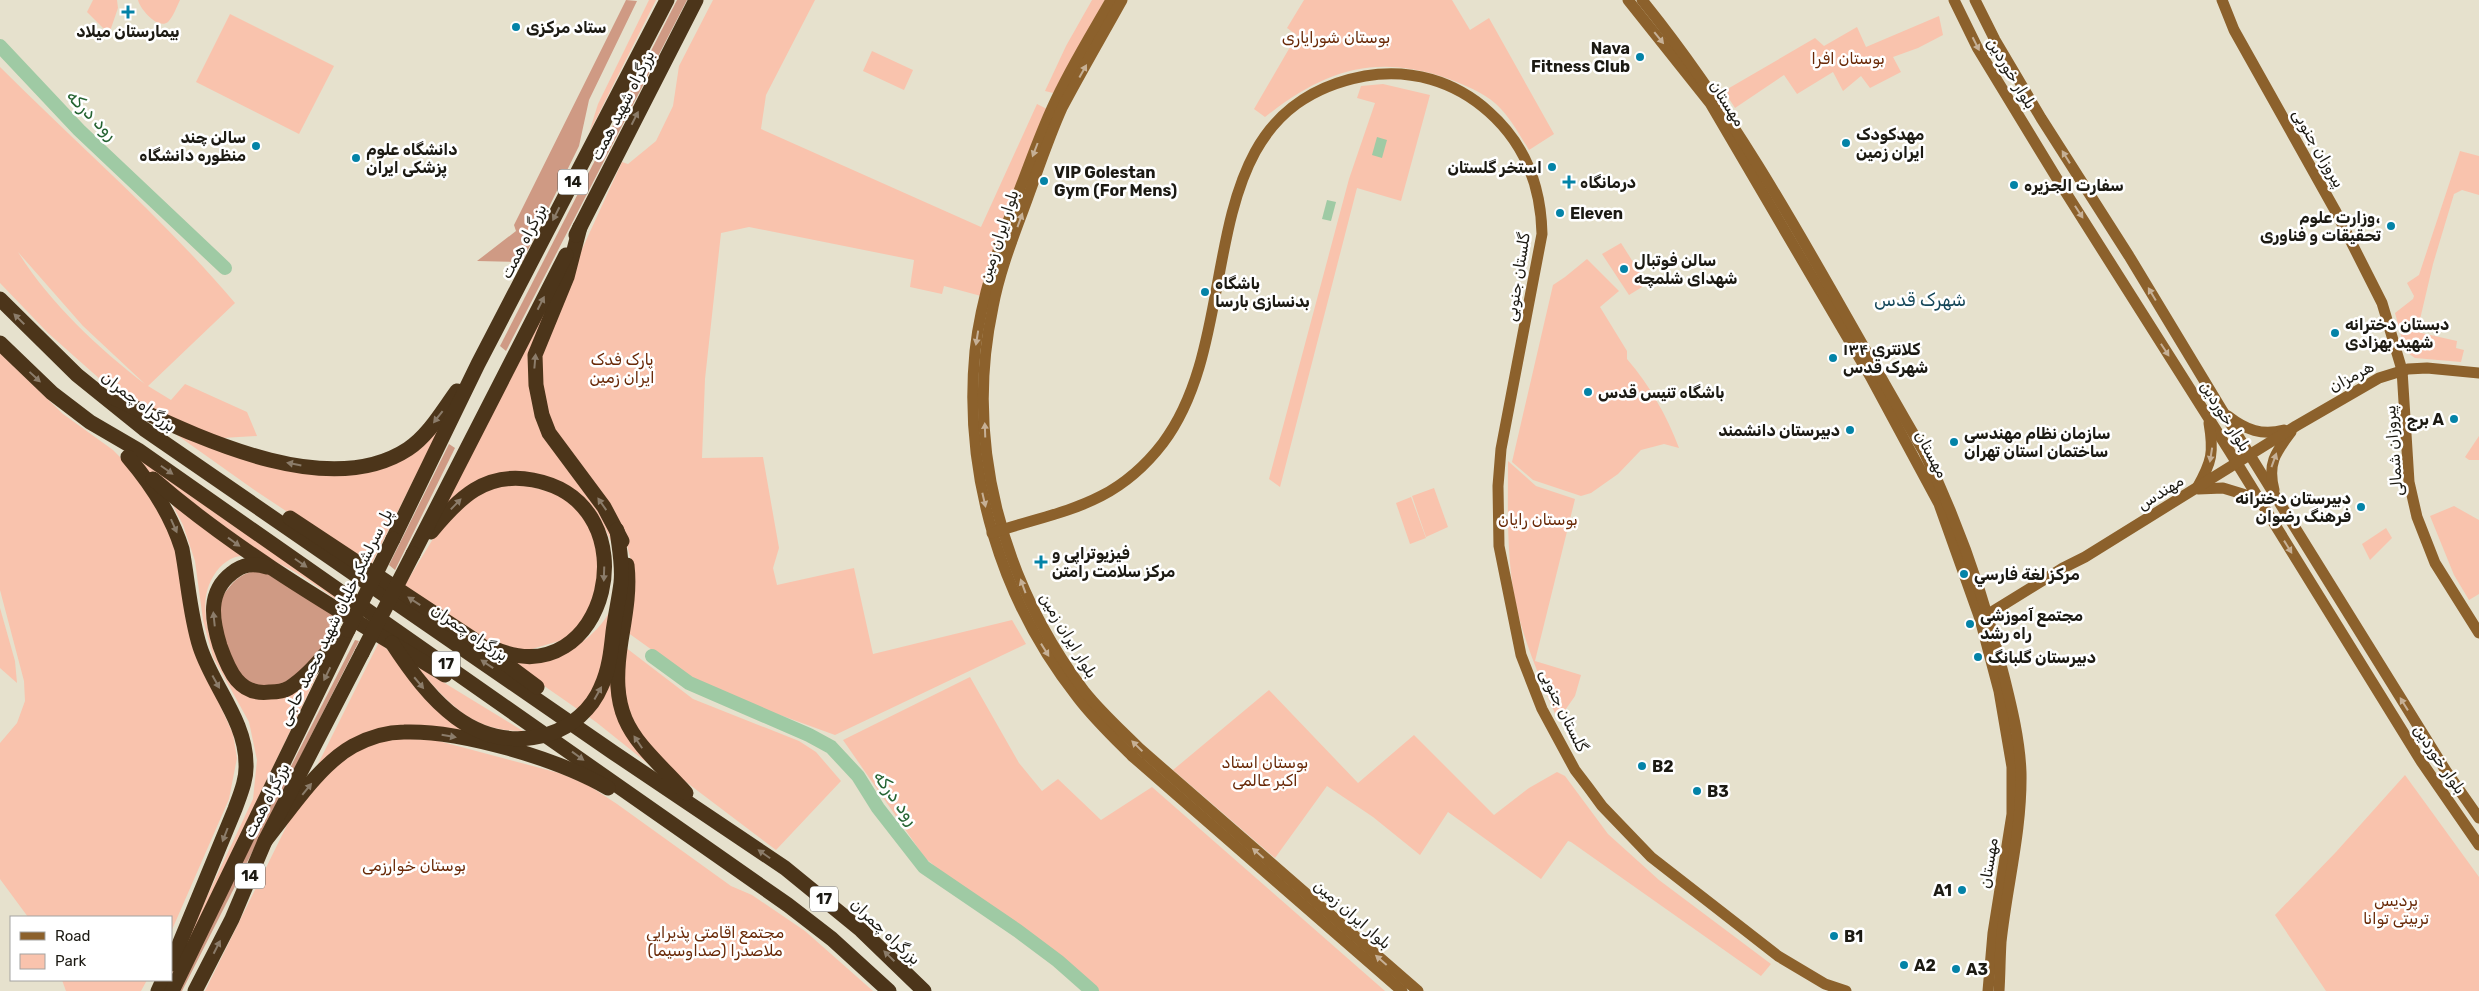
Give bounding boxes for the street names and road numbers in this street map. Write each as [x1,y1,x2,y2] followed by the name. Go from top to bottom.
[1982,34,2040,113] street label: بلوار خوردین
[586,47,659,164] street label: بزرگراه شهید همت
[1705,77,1750,131] street label: مهستان
[2288,106,2349,191] street label: پیروزان جنوبی
[558,170,588,194] road number: 14
[975,187,1023,285] street label: بلوار ایران زمین
[496,201,551,282] street label: بزرگراه همت
[1501,230,1535,323] street label: گلستان جنوبی
[2326,357,2378,397] street label: هرمزان
[97,367,180,436] street label: بزرگراه چمران
[2196,377,2255,456] street label: بلوار خوردین
[2380,405,2408,497] street label: پیروزان شمالی
[1910,427,1952,482] street label: مهستان
[2134,471,2188,515] street label: مهندس
[275,506,397,729] street label: پل سرلشکر خلبان شهید محمد حاجی
[1035,589,1101,682] street label: بلوار ایران زمین
[427,600,512,666] street label: بزرگراه چمران
[432,652,460,676] road number: 17
[1534,666,1592,756] street label: گلستان جنوبی
[2409,721,2470,798] street label: بلوار خوردین
[239,760,294,841] street label: بزرگراه همت
[1975,836,2003,890] street label: مهستان
[235,864,265,888] road number: 14
[1309,876,1395,954] street label: بلوار ایران زمین
[810,886,838,912] road number: 17
[846,894,925,969] street label: بزرگراه چمران

